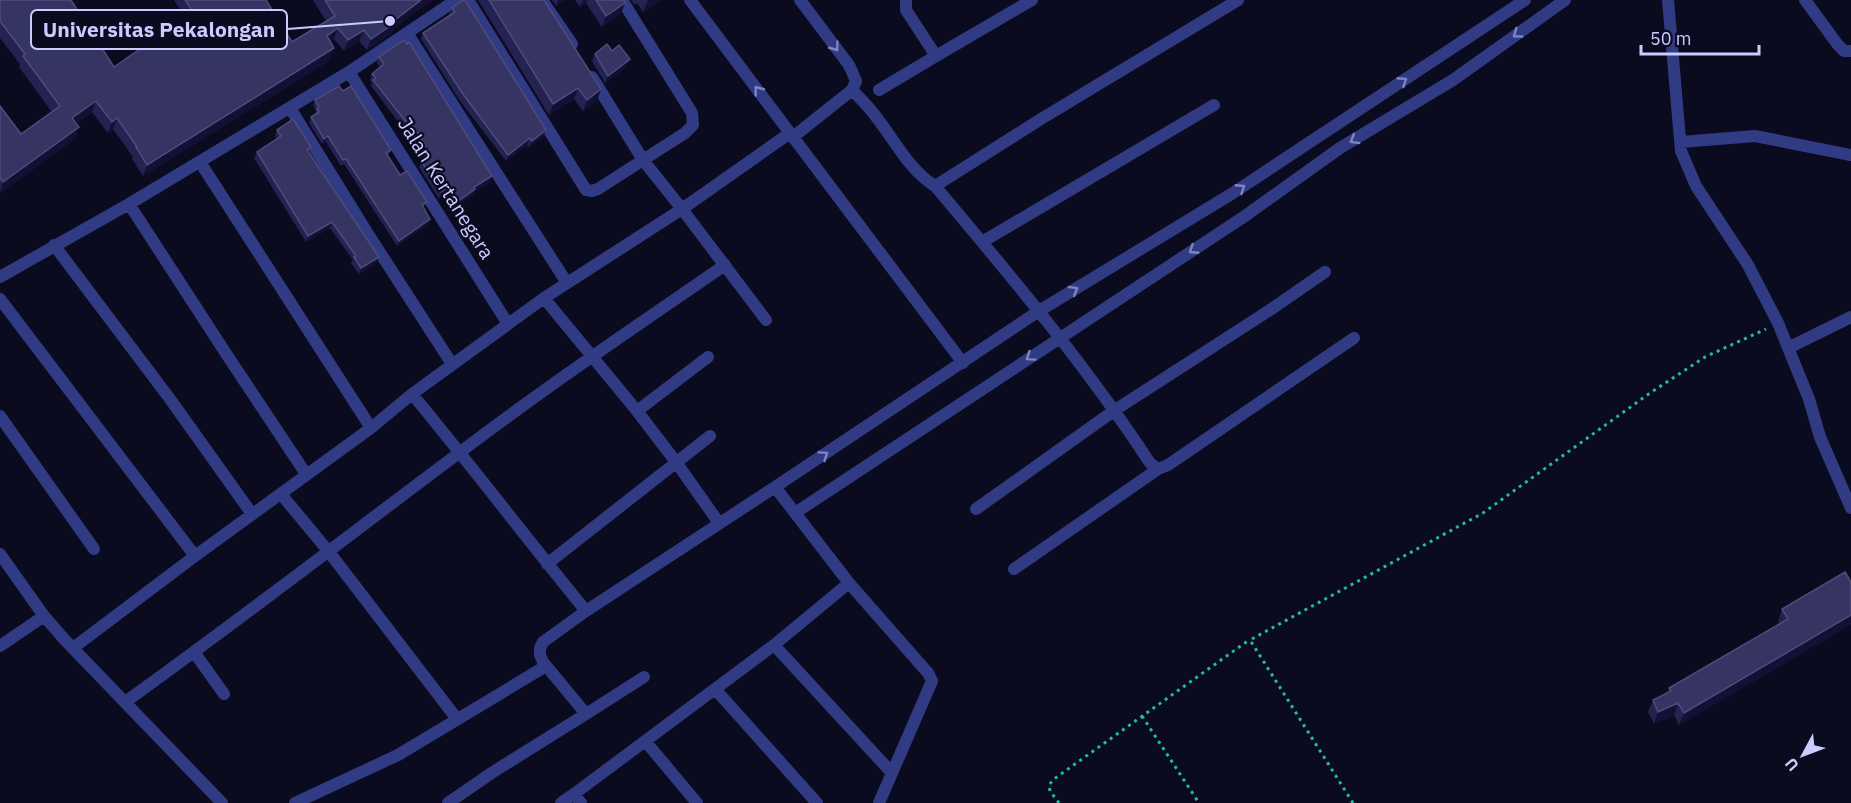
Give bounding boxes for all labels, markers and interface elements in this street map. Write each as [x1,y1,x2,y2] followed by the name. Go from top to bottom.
[31,10,287,49] callout: Universitas Pekalongan
[43,15,275,43] text: Universitas Pekalongan
[1641,18,1760,56] scale bar
[1512,26,1523,37] one-way arrow
[1650,27,1692,50] text: 50 m
[828,40,839,51] one-way arrow
[1397,77,1408,88] one-way arrow
[755,86,766,97] one-way arrow
[392,112,501,264] street label: Jalan Kertanegara
[1349,133,1360,144] one-way arrow
[1234,184,1245,195] one-way arrow
[1189,243,1199,255] one-way arrow
[1068,285,1078,297] one-way arrow
[1026,350,1036,362] one-way arrow
[817,451,828,462] one-way arrow
[1773,725,1833,785] north arrow
[1780,754,1803,776] text: U

